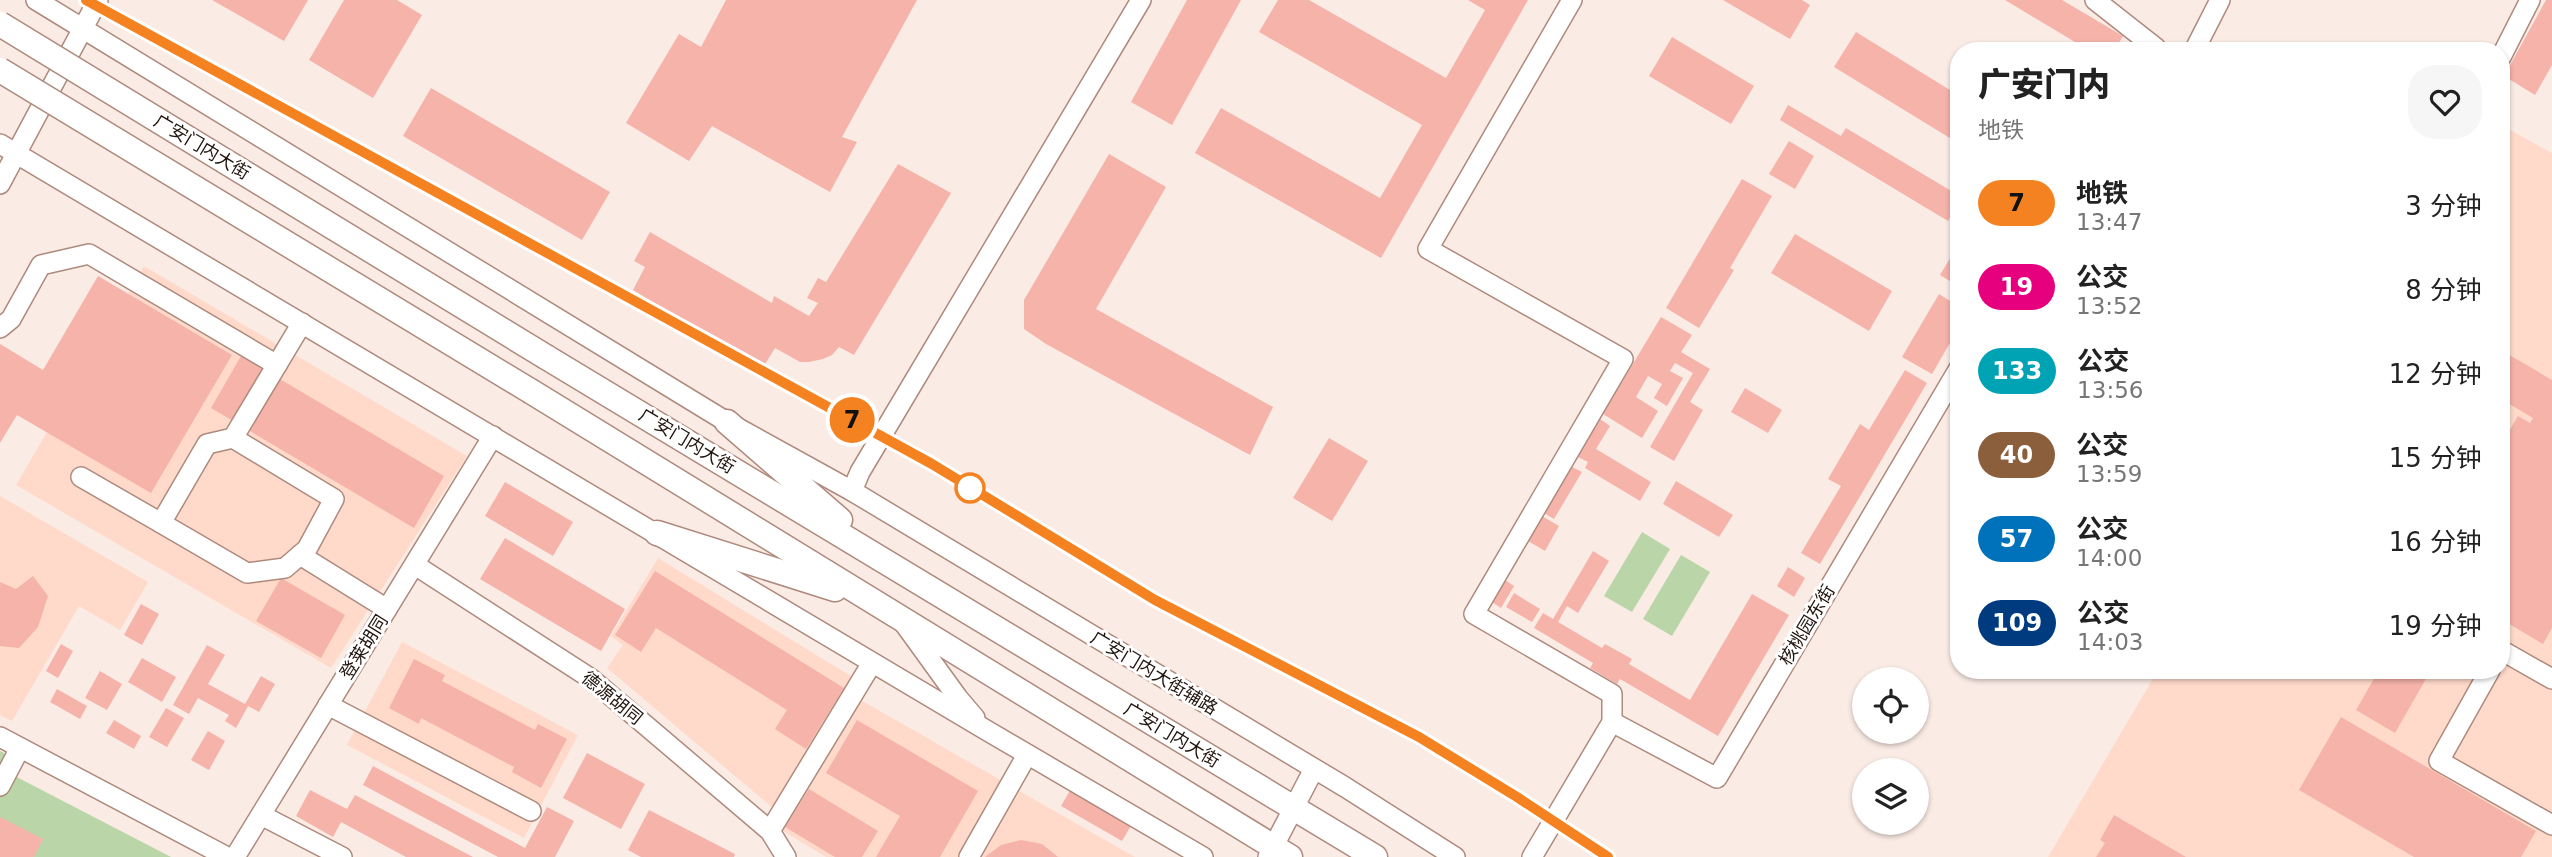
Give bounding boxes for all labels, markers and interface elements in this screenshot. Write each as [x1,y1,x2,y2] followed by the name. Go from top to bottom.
[1978,65,2110,104] text: 广安门内
[2408,65,2482,139] button: heart
[151,110,254,183] street label: 广安门内大街
[1978,117,2024,143] text: 地铁
[2076,178,2128,208] text: 地铁
[2008,189,2025,217] text: 7
[2405,191,2482,221] text: 3 分钟
[2076,209,2142,235] text: 13:47
[2076,262,2128,292] text: 公交
[2000,273,2033,301] text: 19
[2405,275,2482,305] text: 8 分钟
[2076,293,2142,319] text: 13:52
[2077,346,2129,376] text: 公交
[1992,357,2042,385] text: 133
[2389,359,2482,389] text: 12 分钟
[2077,377,2143,403] text: 13:56
[829,397,875,443] line badge: 7
[636,404,739,477] street label: 广安门内大街
[844,406,860,434] text: 7
[2076,430,2128,460] text: 公交
[2000,441,2033,469] text: 40
[2389,443,2482,473] text: 15 分钟
[2076,461,2142,487] text: 13:59
[955,473,985,503] unlabelled marker
[2076,514,2128,544] text: 公交
[2000,525,2033,553] text: 57
[2389,527,2482,557] text: 16 分钟
[2076,545,2142,571] text: 14:00
[1774,581,1839,669] street label: 核桃园东街
[2077,598,2129,628] text: 公交
[1992,609,2042,637] text: 109
[336,611,392,683] street label: 登莱胡同
[2389,611,2482,641] text: 19 分钟
[1087,626,1221,719] street label: 广安门内大街辅路
[2077,629,2143,655] text: 14:03
[578,667,647,728] street label: 德源胡同
[1852,667,1929,835] map controls
[1852,667,1929,744] button: locate
[1121,698,1224,771] street label: 广安门内大街
[1852,758,1929,835] button: layers

